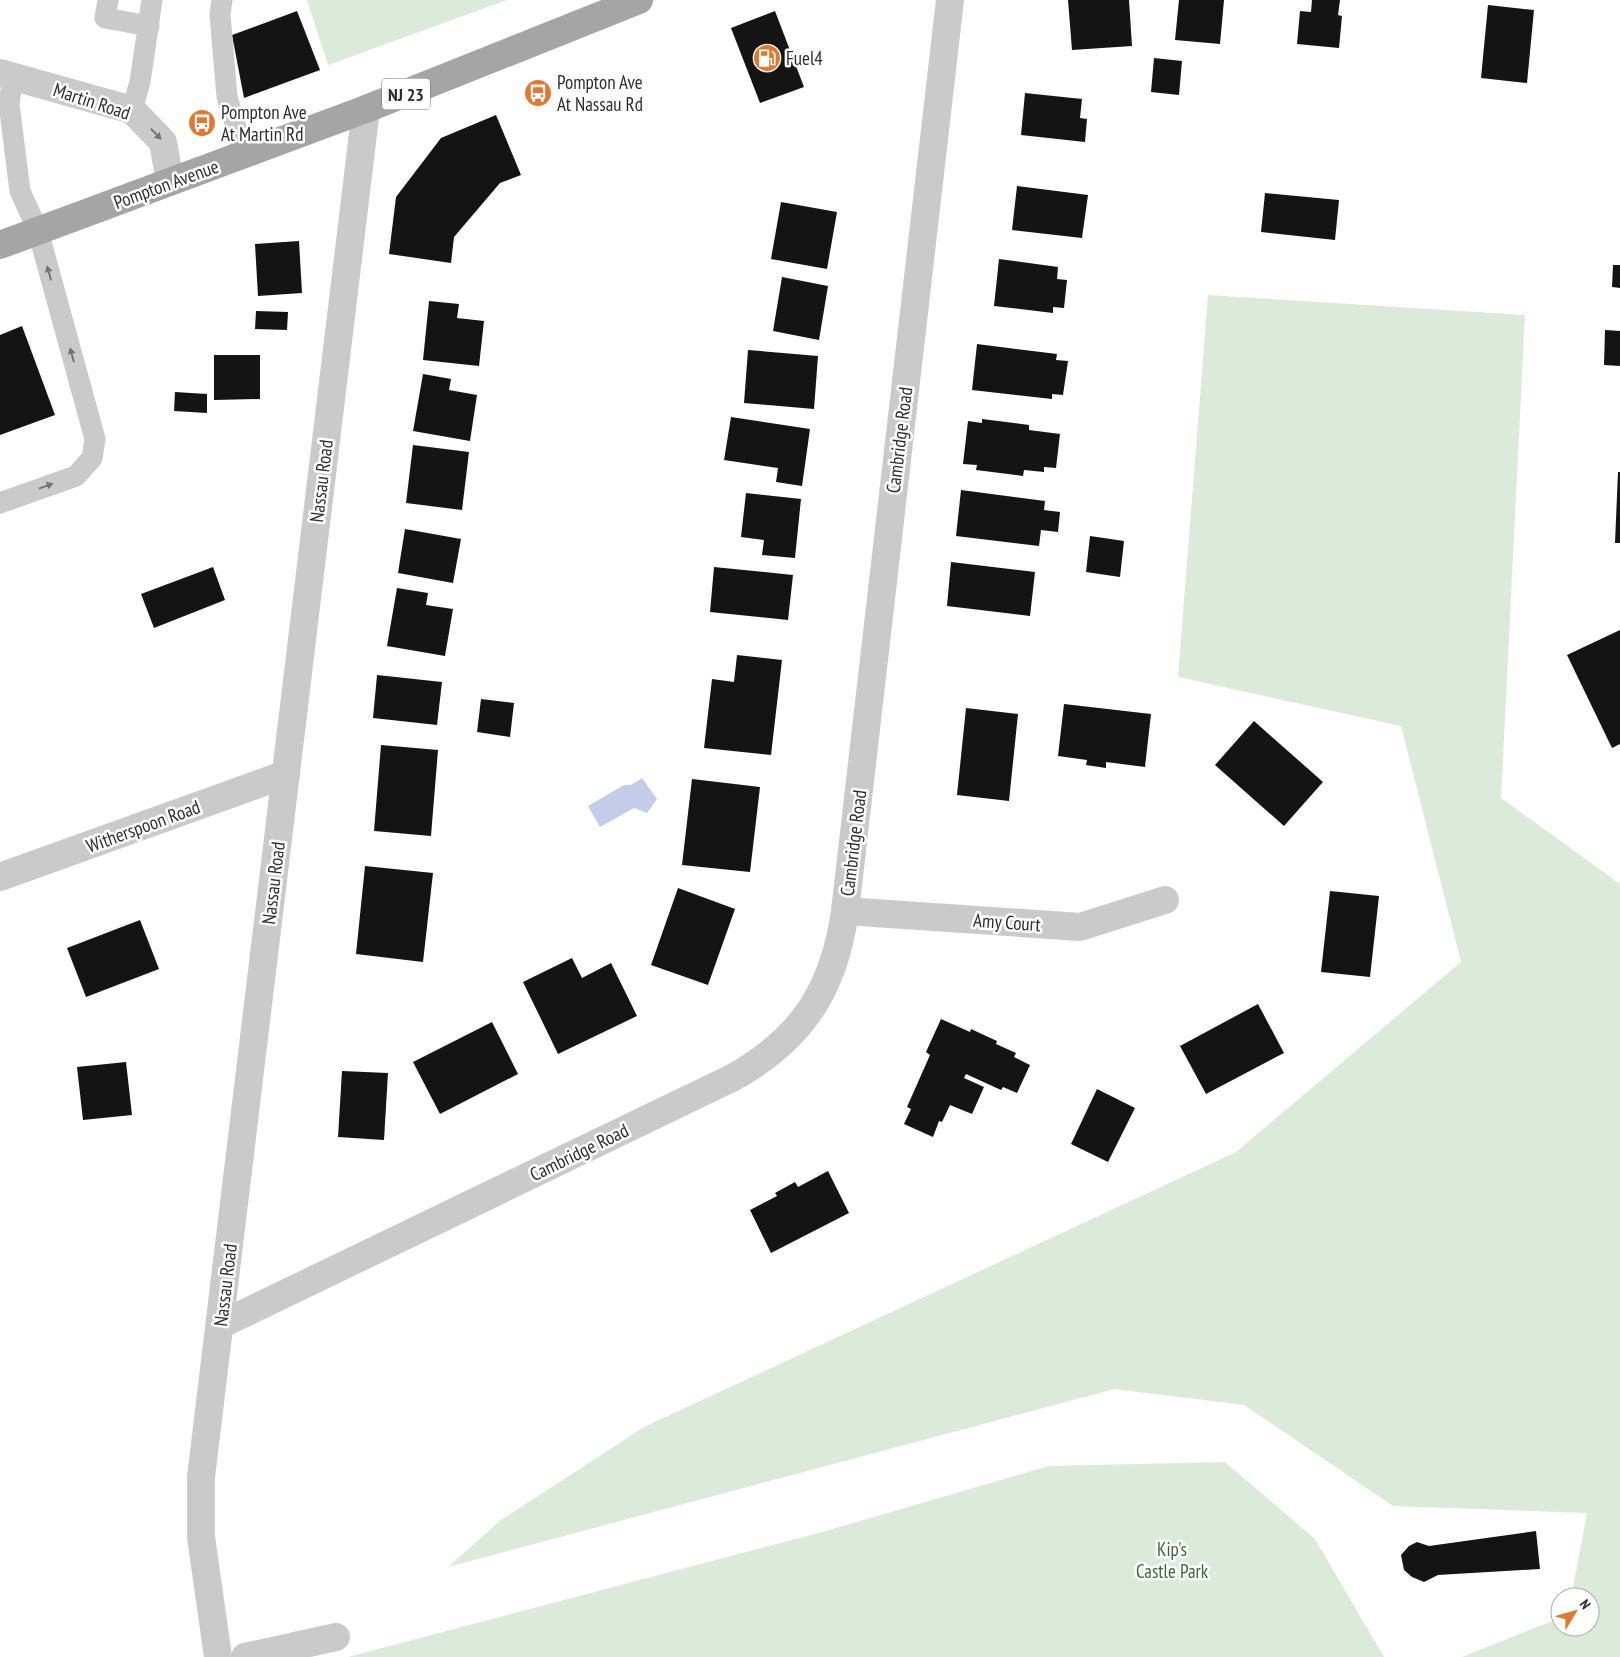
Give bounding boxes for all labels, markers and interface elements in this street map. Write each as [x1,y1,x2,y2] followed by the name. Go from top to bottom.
[752,43,782,73] fuel station icon: Fuel4
[786,46,823,70] place label: Fuel4
[557,70,643,116] place label: Pompton Ave At Nassau Rd
[50,77,134,125] street label: Martin Road
[382,78,430,110] road number: NJ 23
[523,78,553,108] bus stop icon: Pompton Ave At Nassau Rd
[221,100,307,146] place label: Pompton Ave At Martin Rd
[187,108,217,138] bus stop icon: Pompton Ave At Martin Rd
[150,128,162,140] one-way arrow
[110,154,222,214] street label: Pompton Avenue
[45,265,53,280] one-way arrow
[68,347,76,362] one-way arrow
[881,386,917,494] street label: Cambridge Road
[304,438,338,524] street label: Nassau Road
[39,482,54,490] one-way arrow
[835,789,871,897] street label: Cambridge Road
[83,794,203,858] street label: Witherspoon Road
[256,840,290,926] street label: Nassau Road
[972,908,1042,936] street label: Amy Court
[526,1118,632,1186] street label: Cambridge Road
[208,1242,242,1328] street label: Nassau Road
[1136,1537,1209,1583] park label: Kip's Castle Park
[1550,1587,1600,1637] north arrow
[1576,1596,1595,1613] text: N

